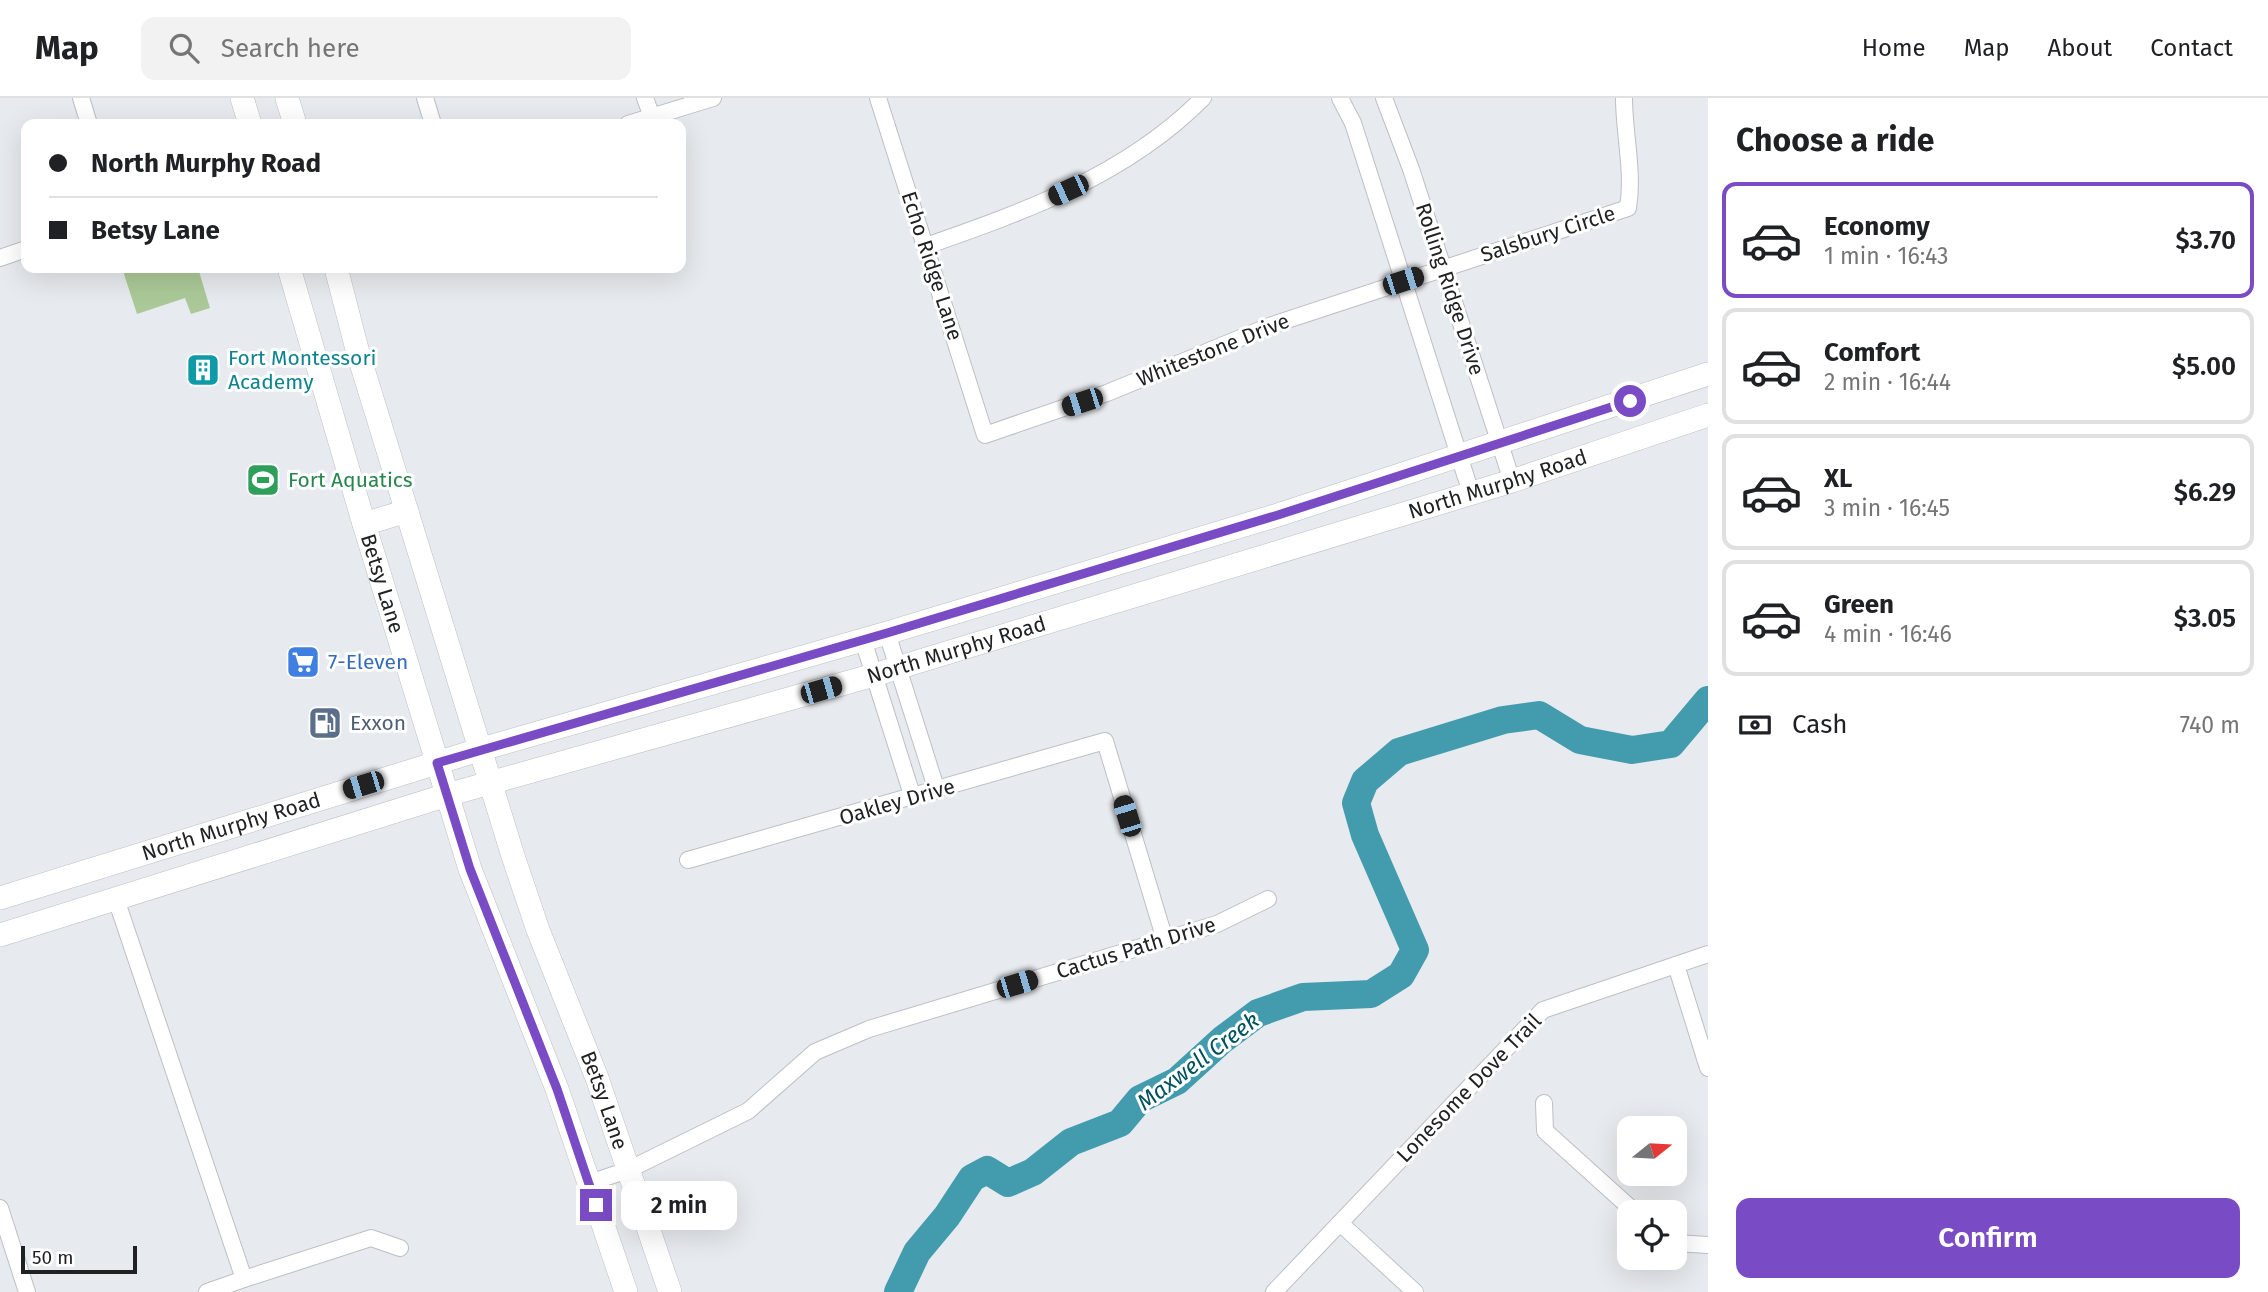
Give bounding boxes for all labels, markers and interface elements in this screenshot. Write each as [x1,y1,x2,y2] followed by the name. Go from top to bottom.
[141,17,631,80] search box
[35,28,99,68] text: Map
[165,29,203,67] icon: search
[221,33,360,64] text: Search here
[1862,34,1926,62] text: Home
[1964,34,2010,62] text: Map
[2048,34,2112,62] text: About
[2150,34,2233,62] text: Contact
[1736,121,1934,159] text: Choose a ride
[91,148,321,179] text: North Murphy Road
[1045,172,1092,208] car
[896,188,968,344] street label: Echo Ridge Lane
[1410,200,1490,378] street label: Rolling Ridge Drive
[1477,200,1619,268] street label: Salsbury Circle
[1740,209,1803,272] icon: car
[1824,211,1930,242] text: Economy
[91,215,220,246] text: Betsy Lane
[2175,225,2236,256] text: $3.70
[1824,242,1948,270] text: 1 min · 16:43
[1380,265,1427,297] car
[1133,308,1293,392] street label: Whitestone Drive
[1740,335,1803,398] icon: car
[1824,337,1920,368] text: Comfort
[228,345,376,395] place label: Fort Montessori Academy
[184,351,222,389] building icon: Fort Montessori Academy
[2172,351,2236,382] text: $5.00
[1824,368,1951,396] text: 2 min · 16:44
[1614,385,1646,417] route start
[1059,386,1106,418] car
[1405,444,1590,525] street label: North Murphy Road
[244,461,282,499] sports icon: Fort Aquatics
[1740,461,1803,524] icon: car
[1824,463,1852,494] text: XL
[288,467,413,493] place label: Fort Aquatics
[2174,477,2236,508] text: $6.29
[1824,494,1950,522] text: 3 min · 16:45
[355,531,410,636] street label: Betsy Lane
[1740,587,1803,650] icon: car
[1824,589,1894,620] text: Green
[2174,603,2236,634] text: $3.05
[864,610,1049,689] street label: North Murphy Road
[1824,620,1952,648] text: 4 min · 16:46
[284,643,322,681] supermarket icon: 7-Eleven
[328,649,408,675] place label: 7-Eleven
[798,674,845,706] car
[306,704,344,742] fuel station icon: Exxon
[1736,706,1774,744] icon: cash
[1792,709,1848,740] text: Cash
[350,710,406,736] place label: Exxon
[2180,711,2240,739] text: 740 m
[340,769,387,801] car
[836,773,958,831] street label: Oakley Drive
[139,787,324,866] street label: North Murphy Road
[1111,793,1144,839] car
[1053,911,1219,985] street label: Cactus Path Drive
[994,968,1041,1000] car
[1131,1006,1265,1116] water label: Maxwell Creek
[1391,1008,1547,1168] street label: Lonesome Dove Trail
[575,1047,633,1153] street label: Betsy Lane
[1617,1116,1687,1186] north arrow
[1617,1116,1687,1270] map controls
[620,1180,736,1230] callout: 2 min
[580,1189,612,1221] route end
[651,1191,707,1219] text: 2 min
[1736,1198,2240,1278] button: Confirm
[1617,1200,1687,1270] button: locate
[21,1243,136,1275] scale bar
[32,1246,73,1269] text: 50 m

